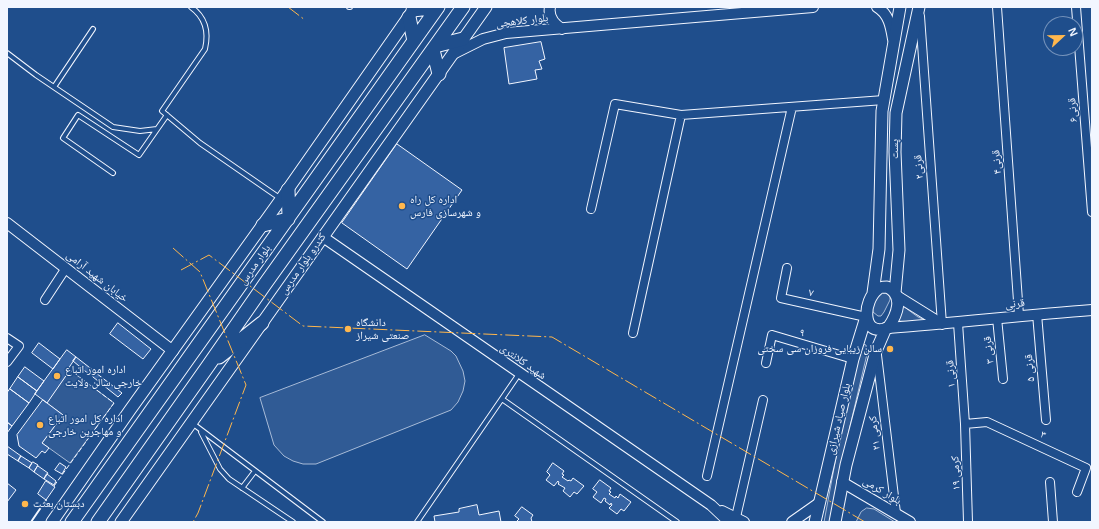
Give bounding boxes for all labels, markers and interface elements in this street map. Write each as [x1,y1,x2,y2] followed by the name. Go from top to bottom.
[495,11,549,31] street label: بلوار کلاهچی
[1043,16,1083,56] north arrow
[1066,26,1080,38] text: N
[1066,97,1080,123] street label: قرنی۶
[888,139,902,159] street label: پست
[990,149,1004,175] street label: قرنی۴
[912,154,926,180] street label: قرنی۲
[410,193,481,219] place label: اداره کل راه و شهرسازی فارس
[397,201,407,211] marker: اداره کل راه و شهرسازی فارس
[277,231,329,297] street label: کندرو بلوار مدرس
[236,242,274,288] street label: بلوار مدرس
[63,249,131,305] street label: خیابان شهید آرامی
[807,286,815,300] street label: ۷
[1005,296,1025,312] street label: قرنی
[356,316,409,342] place label: دانشگاه صنعتی شیراز
[343,324,353,334] marker: دانشگاه صنعتی شیراز
[798,326,806,340] street label: ۹
[981,336,997,364] street label: قرنی ۳
[497,341,549,383] street label: شهید کلانتری
[757,342,882,356] place label: سالن زیبایی فروزان سی سختی
[885,344,895,354] marker: سالن زیبایی فروزان سی سختی
[1022,354,1038,382] street label: قرنی ۵
[943,360,959,388] street label: قرنی ۱
[65,363,142,389] place label: اداره امور اتباع خارجی سالن ولایت
[52,371,62,381] marker: اداره امور اتباع خارجی سالن ولایت
[824,382,854,456] street label: بلوار صیاد شیرازی
[48,412,123,438] place label: اداره کل امور اتباع و مهاجرین خارجی
[866,415,884,451] street label: کرمی ۲۱
[35,420,45,430] marker: اداره کل امور اتباع و مهاجرین خارجی
[1038,428,1048,442] street label: ۳
[949,456,963,490] street label: کرمی ۱۹
[860,474,904,508] street label: بلوار کرمی
[33,497,85,511] place label: دبستان بعثت
[20,499,30,509] marker: دبستان بعثت

